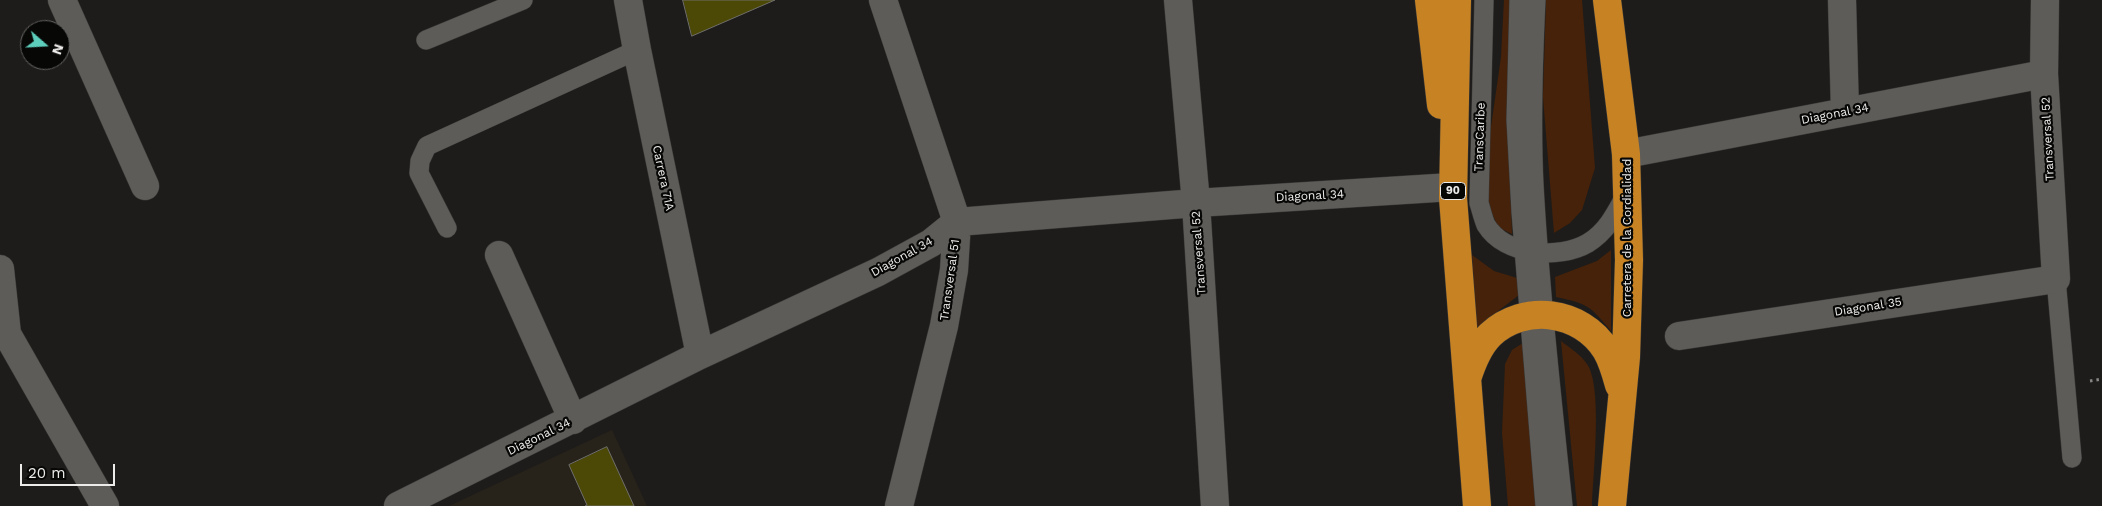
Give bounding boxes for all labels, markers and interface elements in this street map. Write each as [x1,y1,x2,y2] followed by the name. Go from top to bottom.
[20,20,70,70] north arrow
[49,42,67,57] text: N
[2039,97,2057,181] street label: Transversal 52
[1800,100,1870,128] street label: Diagonal 34
[1472,102,1488,172] street label: TransCaribe
[649,144,677,212] street label: Carrera 71A
[1620,159,1634,317] street label: Carretera de la Cordialidad
[1440,182,1466,200] road number: 90
[1275,187,1345,205] street label: Diagonal 34
[1189,210,1209,296] street label: Transversal 52
[869,234,935,280] street label: Diagonal 34
[937,238,963,322] street label: Transversal 51
[1833,295,1903,319] street label: Diagonal 35
[505,416,573,458] street label: Diagonal 34
[22,454,118,486] scale bar
[28,464,66,482] text: 20 m

